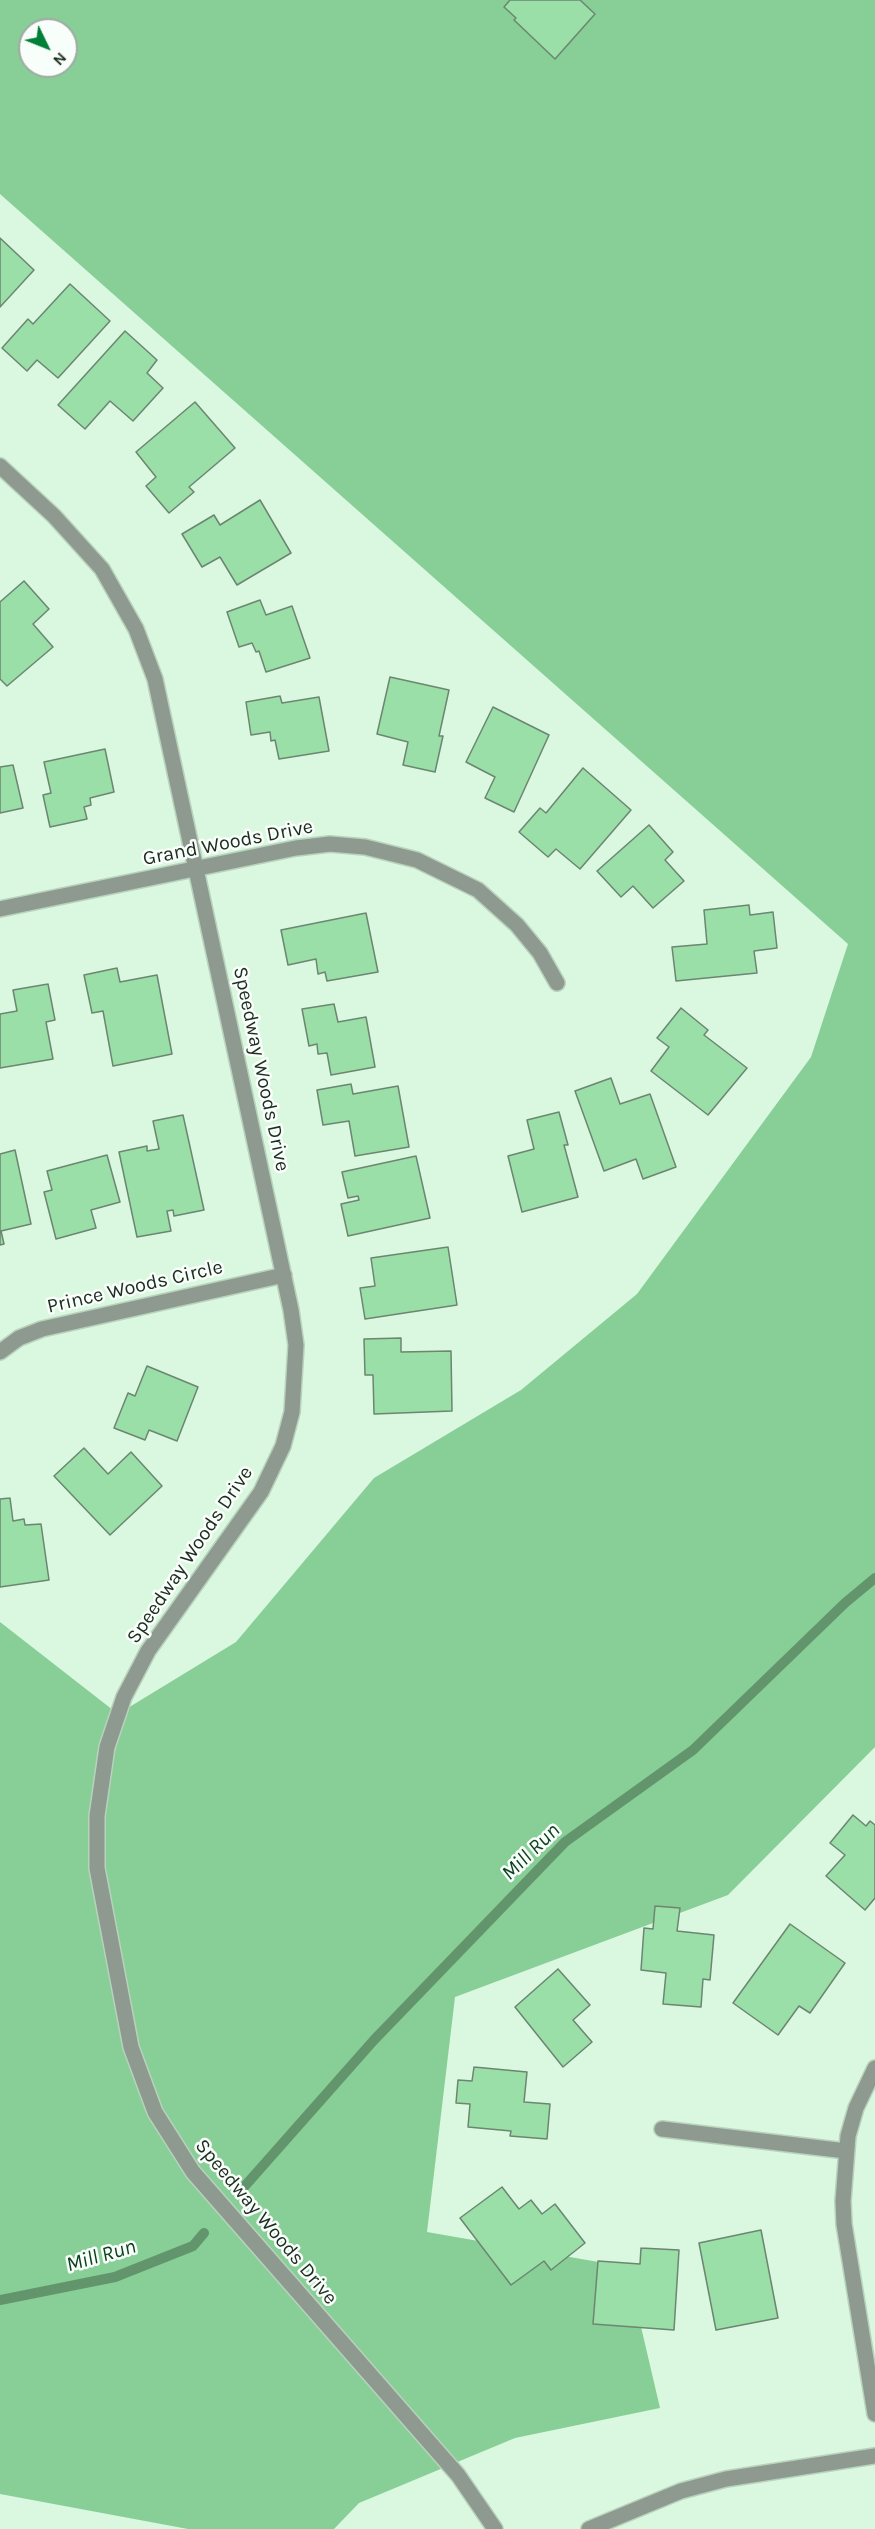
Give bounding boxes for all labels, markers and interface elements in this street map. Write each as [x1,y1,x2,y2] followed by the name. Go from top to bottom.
[18,18,78,78] north arrow
[49,49,71,70] text: N
[141,815,315,871] street label: Grand Woods Drive
[228,964,294,1174] street label: Speedway Woods Drive
[45,1255,225,1319] street label: Prince Woods Circle
[122,1462,258,1648] street label: Speedway Woods Drive
[497,1818,565,1886] water label: Mill Run
[190,2134,342,2310] street label: Speedway Woods Drive
[63,2234,139,2278] water label: Mill Run

